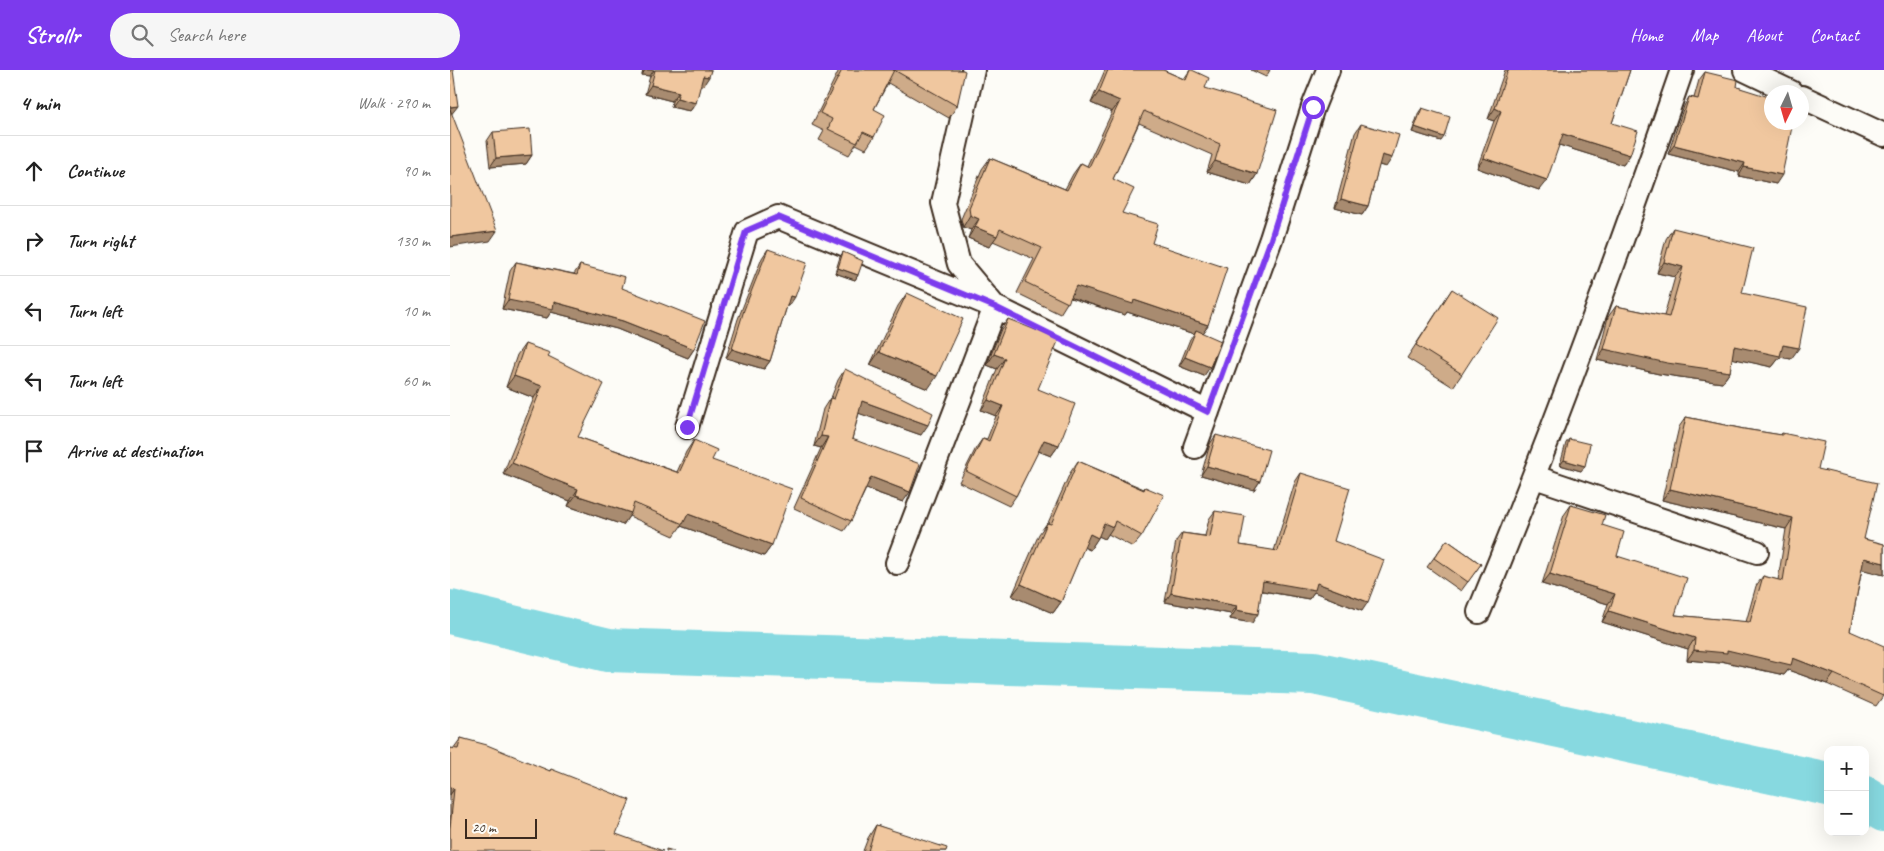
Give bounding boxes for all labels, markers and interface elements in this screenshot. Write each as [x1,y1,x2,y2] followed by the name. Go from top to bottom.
[110,13,460,58] search box
[25,20,80,50] text: Strollr
[128,21,156,49] icon: search
[168,23,245,47] text: Search here
[1630,24,1663,46] text: Home
[1691,24,1718,46] text: Map
[1746,24,1782,46] text: About
[1810,24,1859,46] text: Contact
[1764,85,1809,130] north arrow
[20,90,60,116] text: 4 min
[358,93,430,113] text: Walk · 290 m
[1302,96,1325,119] route start
[20,157,48,185] icon: ahead
[67,159,124,183] text: Continue
[403,161,430,181] text: 90 m
[20,227,48,255] icon: right
[67,229,134,253] text: Turn right
[396,231,430,251] text: 130 m
[20,297,48,325] icon: left
[67,299,122,323] text: Turn left
[403,301,430,321] text: 10 m
[20,367,48,395] icon: left
[67,369,122,393] text: Turn left
[403,371,430,391] text: 60 m
[676,416,699,439] route end
[20,437,48,465] icon: arrive
[67,439,203,463] text: Arrive at destination
[1824,746,1869,836] map controls
[1824,746,1869,791] button: +
[1824,791,1869,836] button: −
[465,816,538,839] scale bar
[472,819,496,836] text: 20 m

